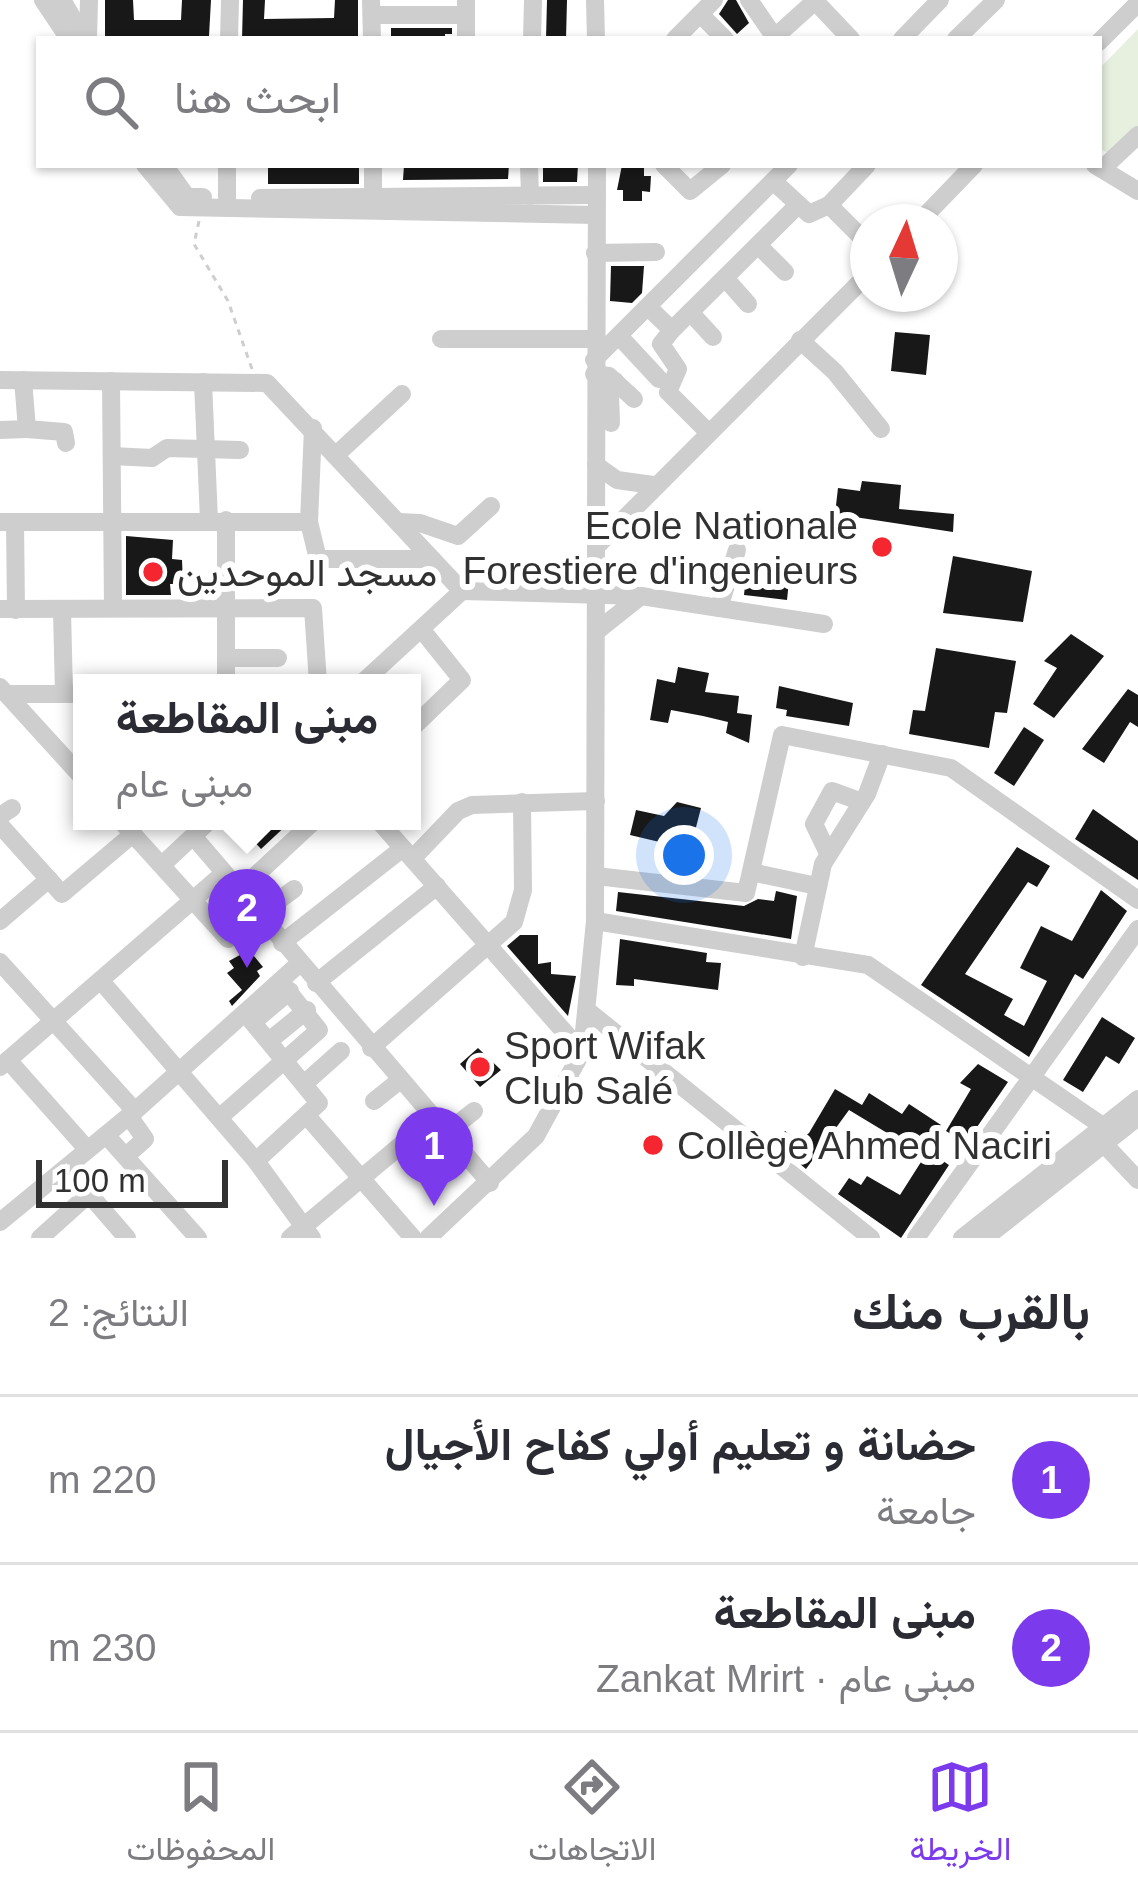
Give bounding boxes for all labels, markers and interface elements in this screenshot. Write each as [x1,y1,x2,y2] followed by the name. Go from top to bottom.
[36,36,1102,168] search box
[78,69,144,135] icon: search
[174,72,341,123] text: ابحث هنا
[850,204,958,312] north arrow
[463,504,858,592] place label: Ecole Nationale Forestiere d'ingenieurs
[869,534,895,560] marker: Ecole Nationale Forestiere d'ingenieurs
[177,551,437,597] place label: مسجد الموحدين
[140,559,166,585] marker: مسجد الموحدين
[73,674,421,830] popup
[116,692,378,743] text: مبنى المقاطعة
[116,762,253,805] text: مبنى عام
[654,825,714,885] your location
[208,869,286,968] pin: 2
[504,1024,706,1112] place label: Sport Wifak Club Salé
[467,1054,493,1080] marker: Sport Wifak Club Salé
[395,1107,473,1206] pin: 1
[677,1124,1052,1167] place label: Collège Ahmed Naciri
[640,1132,666,1158] marker: Collège Ahmed Naciri
[36,1154,228,1207] scale bar
[54,1162,146,1199] text: 100 m
[852,1283,1090,1340] text: بالقرب منك
[48,1291,189,1334] text: النتائج: 2
[385,1419,976,1470] text: حضانة و تعليم أولي كفاح الأجيال
[48,1458,156,1501] text: 220 m
[1040,1458,1062,1501] text: 1
[876,1489,976,1532] text: جامعة
[713,1587,976,1638] text: مبنى المقاطعة
[48,1626,156,1669] text: 230 m
[1040,1626,1062,1669] text: 2
[596,1657,976,1700] text: مبنى عام · Zankat Mrirt
[127,1754,275,1878] tab: المحفوظات
[528,1754,656,1878] tab: الاتجاهات
[909,1754,1011,1878] tab: الخريطة

